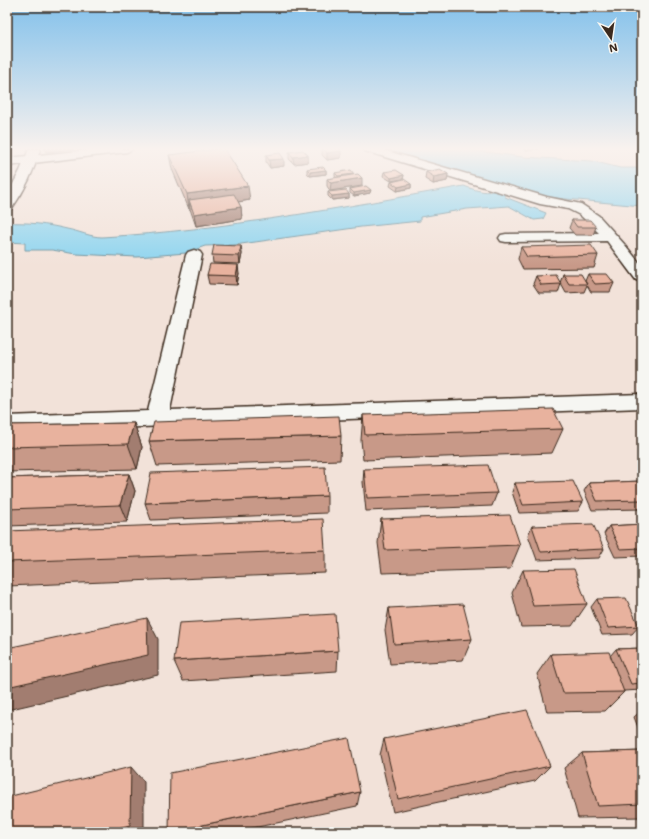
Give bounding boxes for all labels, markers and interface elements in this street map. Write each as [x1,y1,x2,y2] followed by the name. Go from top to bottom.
[591,18,631,58] north arrow
[608,40,619,56] text: N

